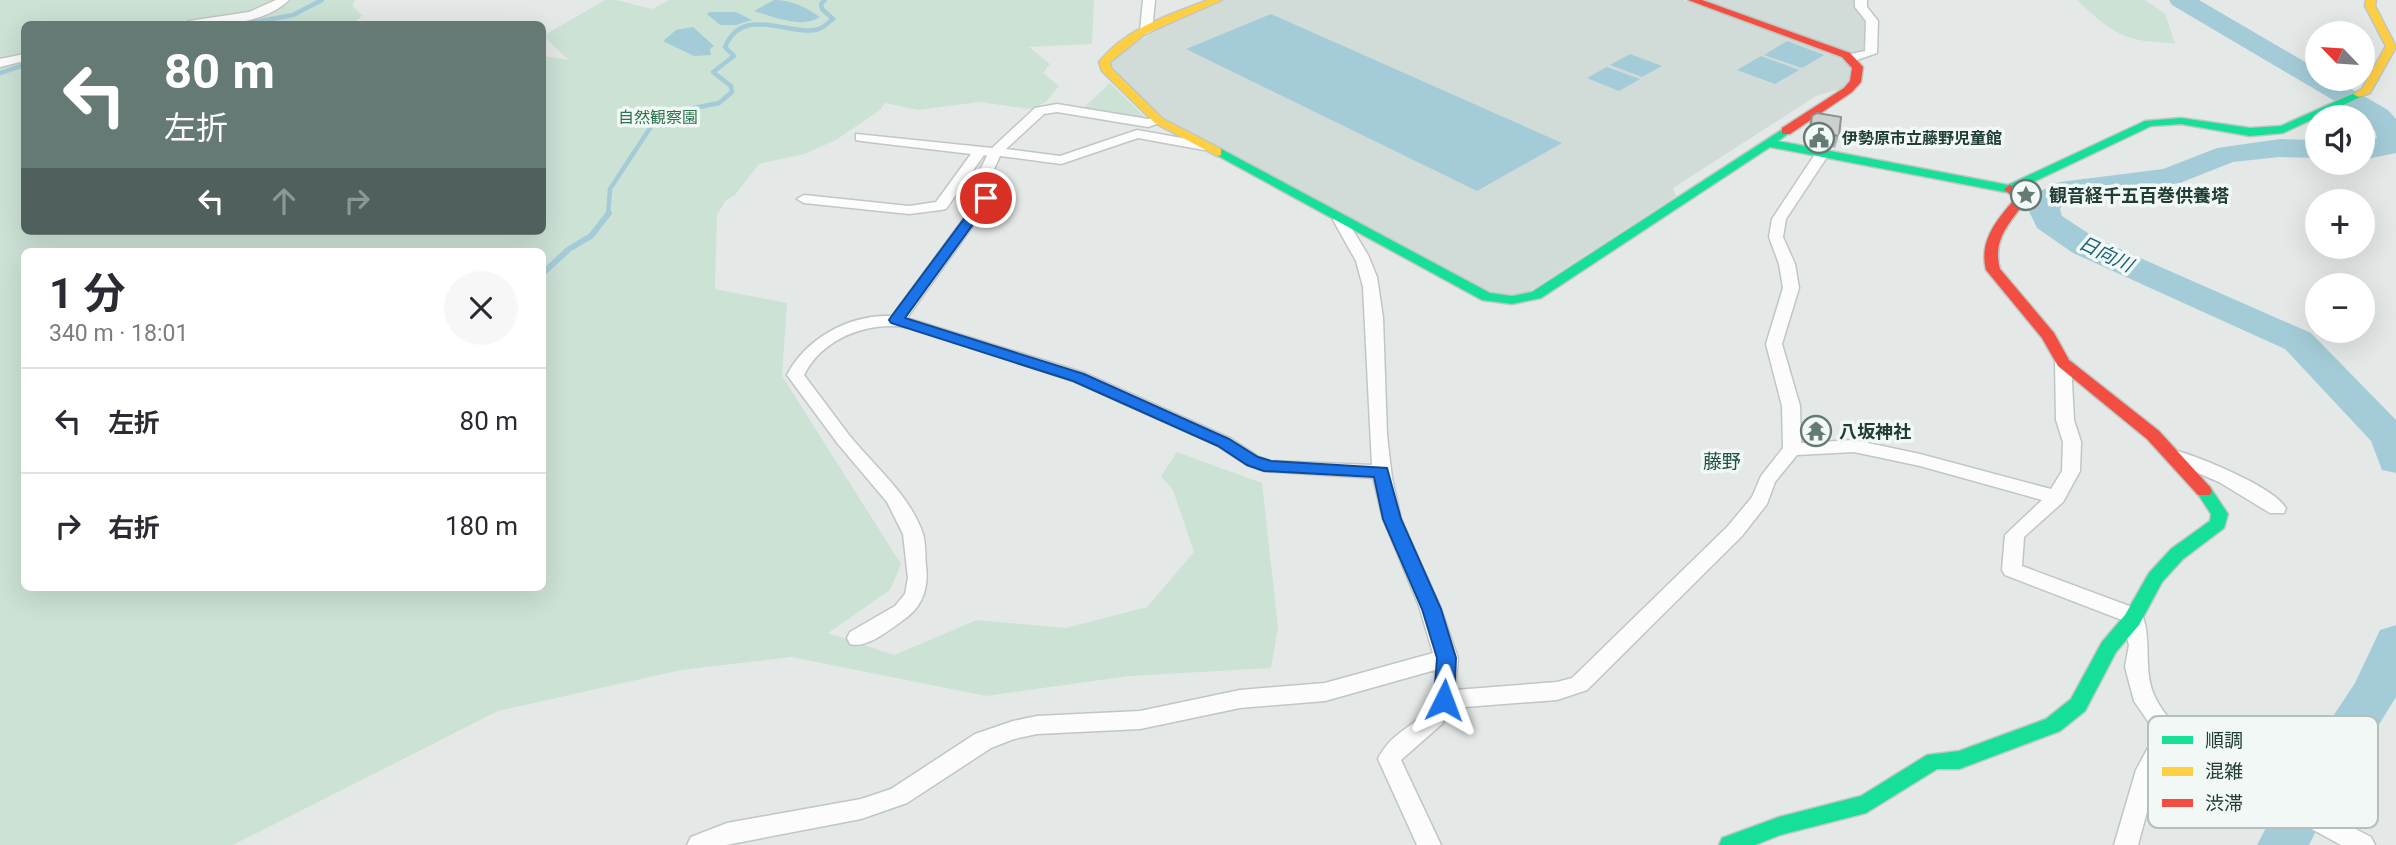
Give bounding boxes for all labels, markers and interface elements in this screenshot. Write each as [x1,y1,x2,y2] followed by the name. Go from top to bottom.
[2305,21,2375,91] north arrow
[2305,21,2375,343] map controls
[164,43,275,100] text: 80 m
[49,49,140,140] icon: left
[2305,105,2375,175] button: sound
[618,108,698,127] park label: 自然観察園
[164,109,228,147] text: 左折
[1802,121,1836,155] public building icon: 伊勢原市立藤野児童館
[1841,129,2002,148] place label: 伊勢原市立藤野児童館
[956,168,1016,228] pin
[2009,178,2043,212] place icon: 観音経千五百巻供養塔
[967,179,1005,217] icon: arrive
[192,182,230,220] icon: left
[265,182,303,220] icon: ahead
[338,182,376,220] icon: right
[2049,185,2229,206] place label: 観音経千五百巻供養塔
[2305,189,2375,259] button: +
[2075,231,2138,278] water label: 日向川
[49,269,126,318] text: 1 分
[444,271,518,345] button: close
[2305,273,2375,343] button: −
[49,320,188,347] text: 340 m · 18:01
[49,402,87,440] icon: left
[460,406,518,436] text: 80 m
[108,408,160,438] text: 左折
[1799,414,1833,448] temple icon: 八坂神社
[1839,421,1911,442] place label: 八坂神社
[1703,450,1741,473] district label: 藤野
[49,507,87,545] icon: right
[445,511,518,541] text: 180 m
[108,513,160,543] text: 右折
[1407,663,1481,737] position arrow
[2148,716,2378,828] legend
[2205,729,2243,752] text: 順調
[2205,760,2243,783] text: 混雑
[2205,792,2243,815] text: 渋滞

